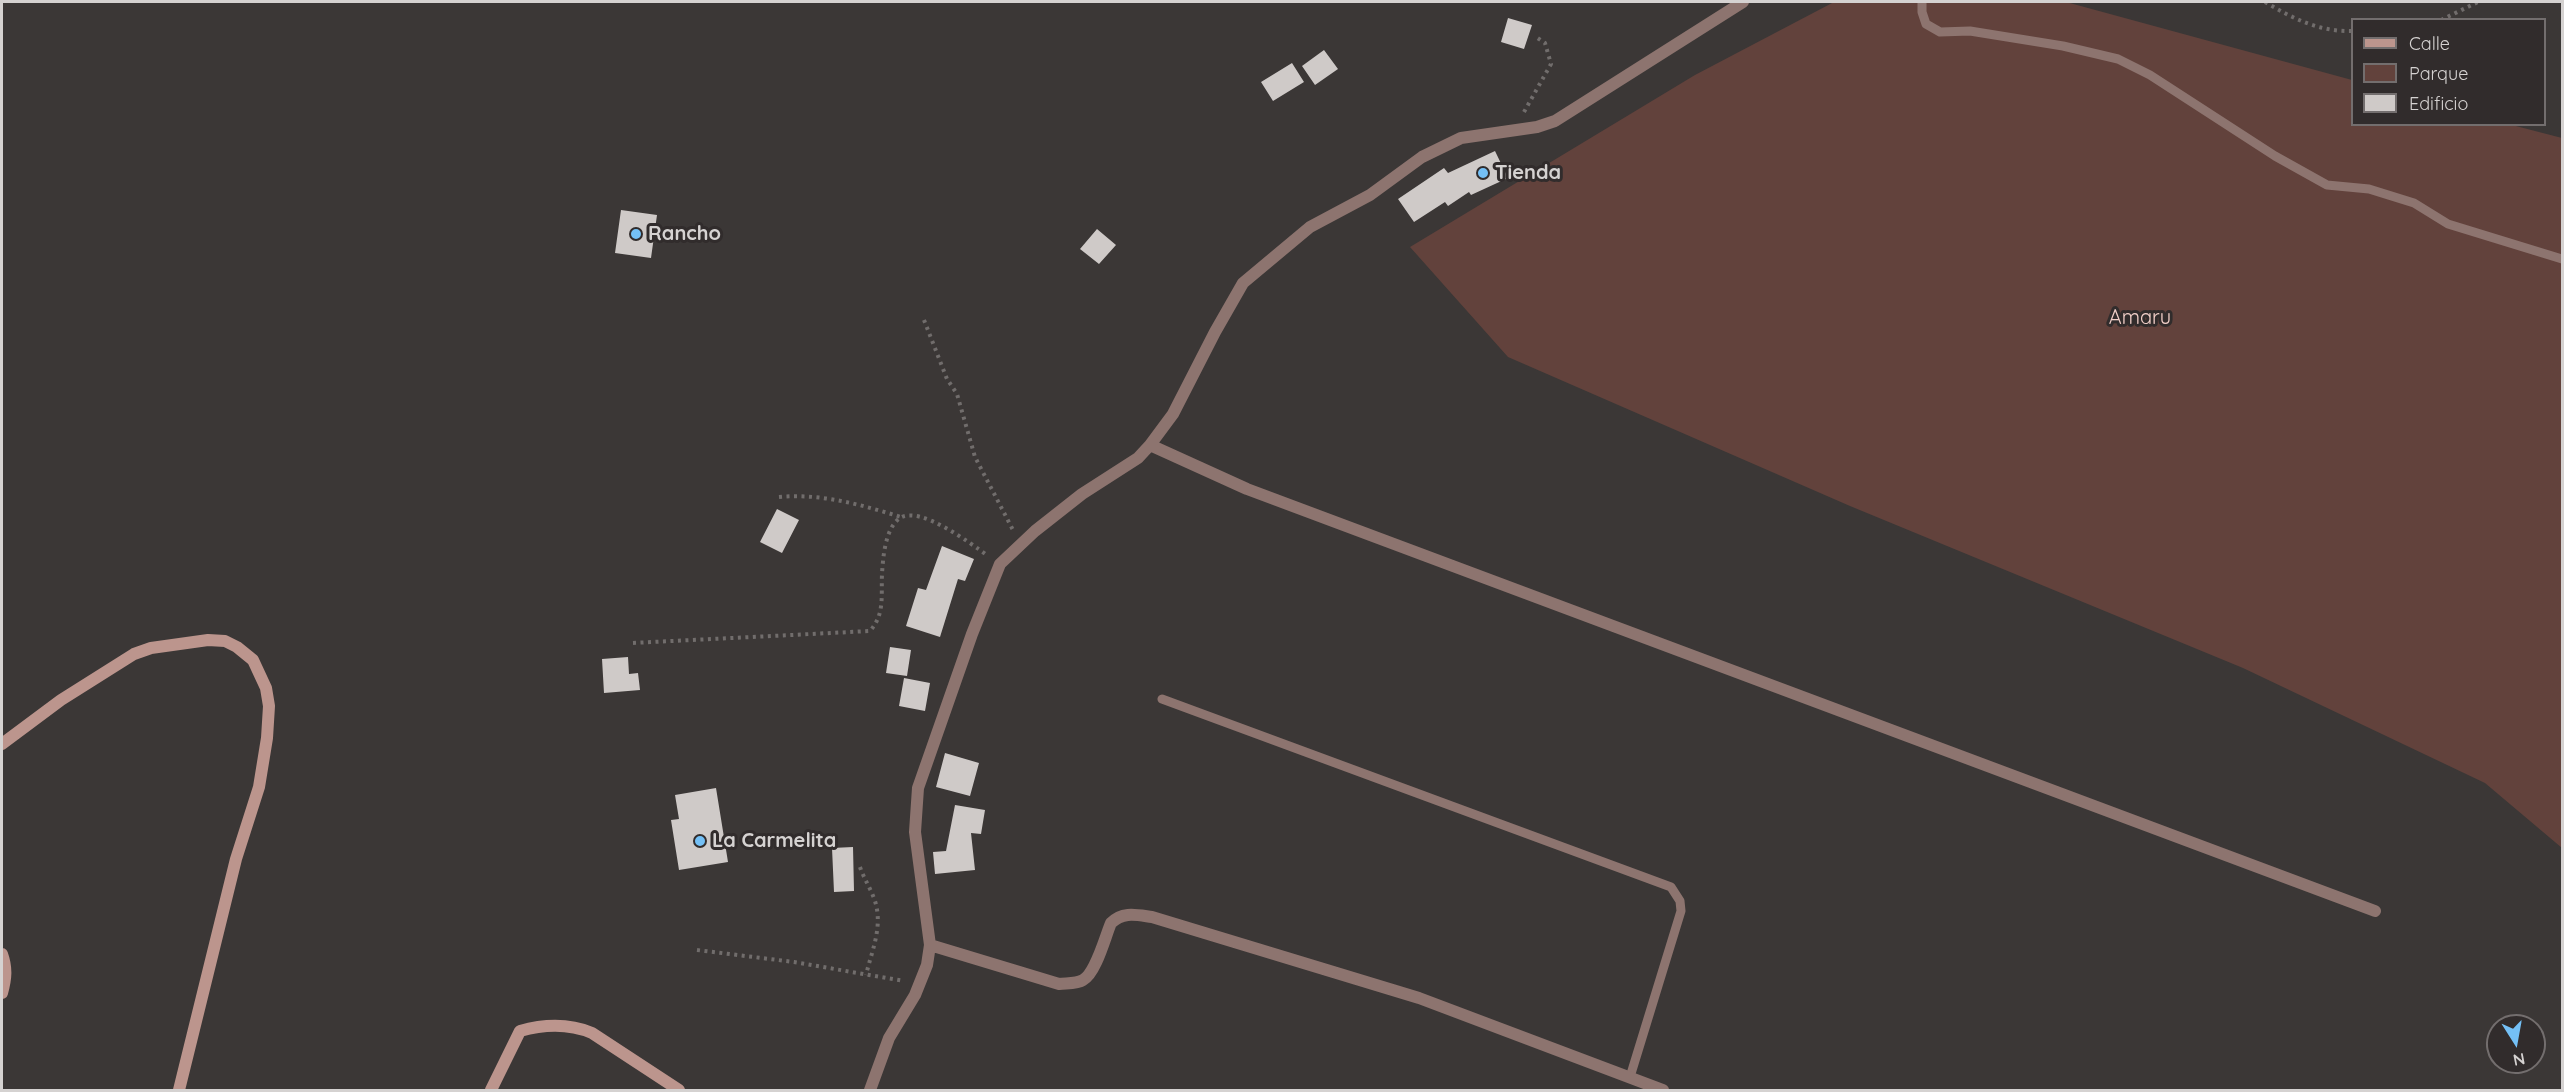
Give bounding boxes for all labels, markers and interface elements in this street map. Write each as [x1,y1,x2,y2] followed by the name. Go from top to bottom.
[2351,18,2546,126] legend
[2409,32,2450,55] text: Calle
[2409,62,2468,85] text: Parque
[2409,92,2468,115] text: Edificio
[1495,161,1561,185] place label: Tienda
[1476,166,1490,180] marker: Tienda
[648,222,721,246] place label: Rancho
[629,227,643,241] marker: Rancho
[2109,306,2171,330] park label: Amaru
[712,829,836,853] place label: La Carmelita
[693,834,707,848] marker: La Carmelita
[2486,1014,2546,1074] north arrow
[2511,1049,2527,1071] text: N

